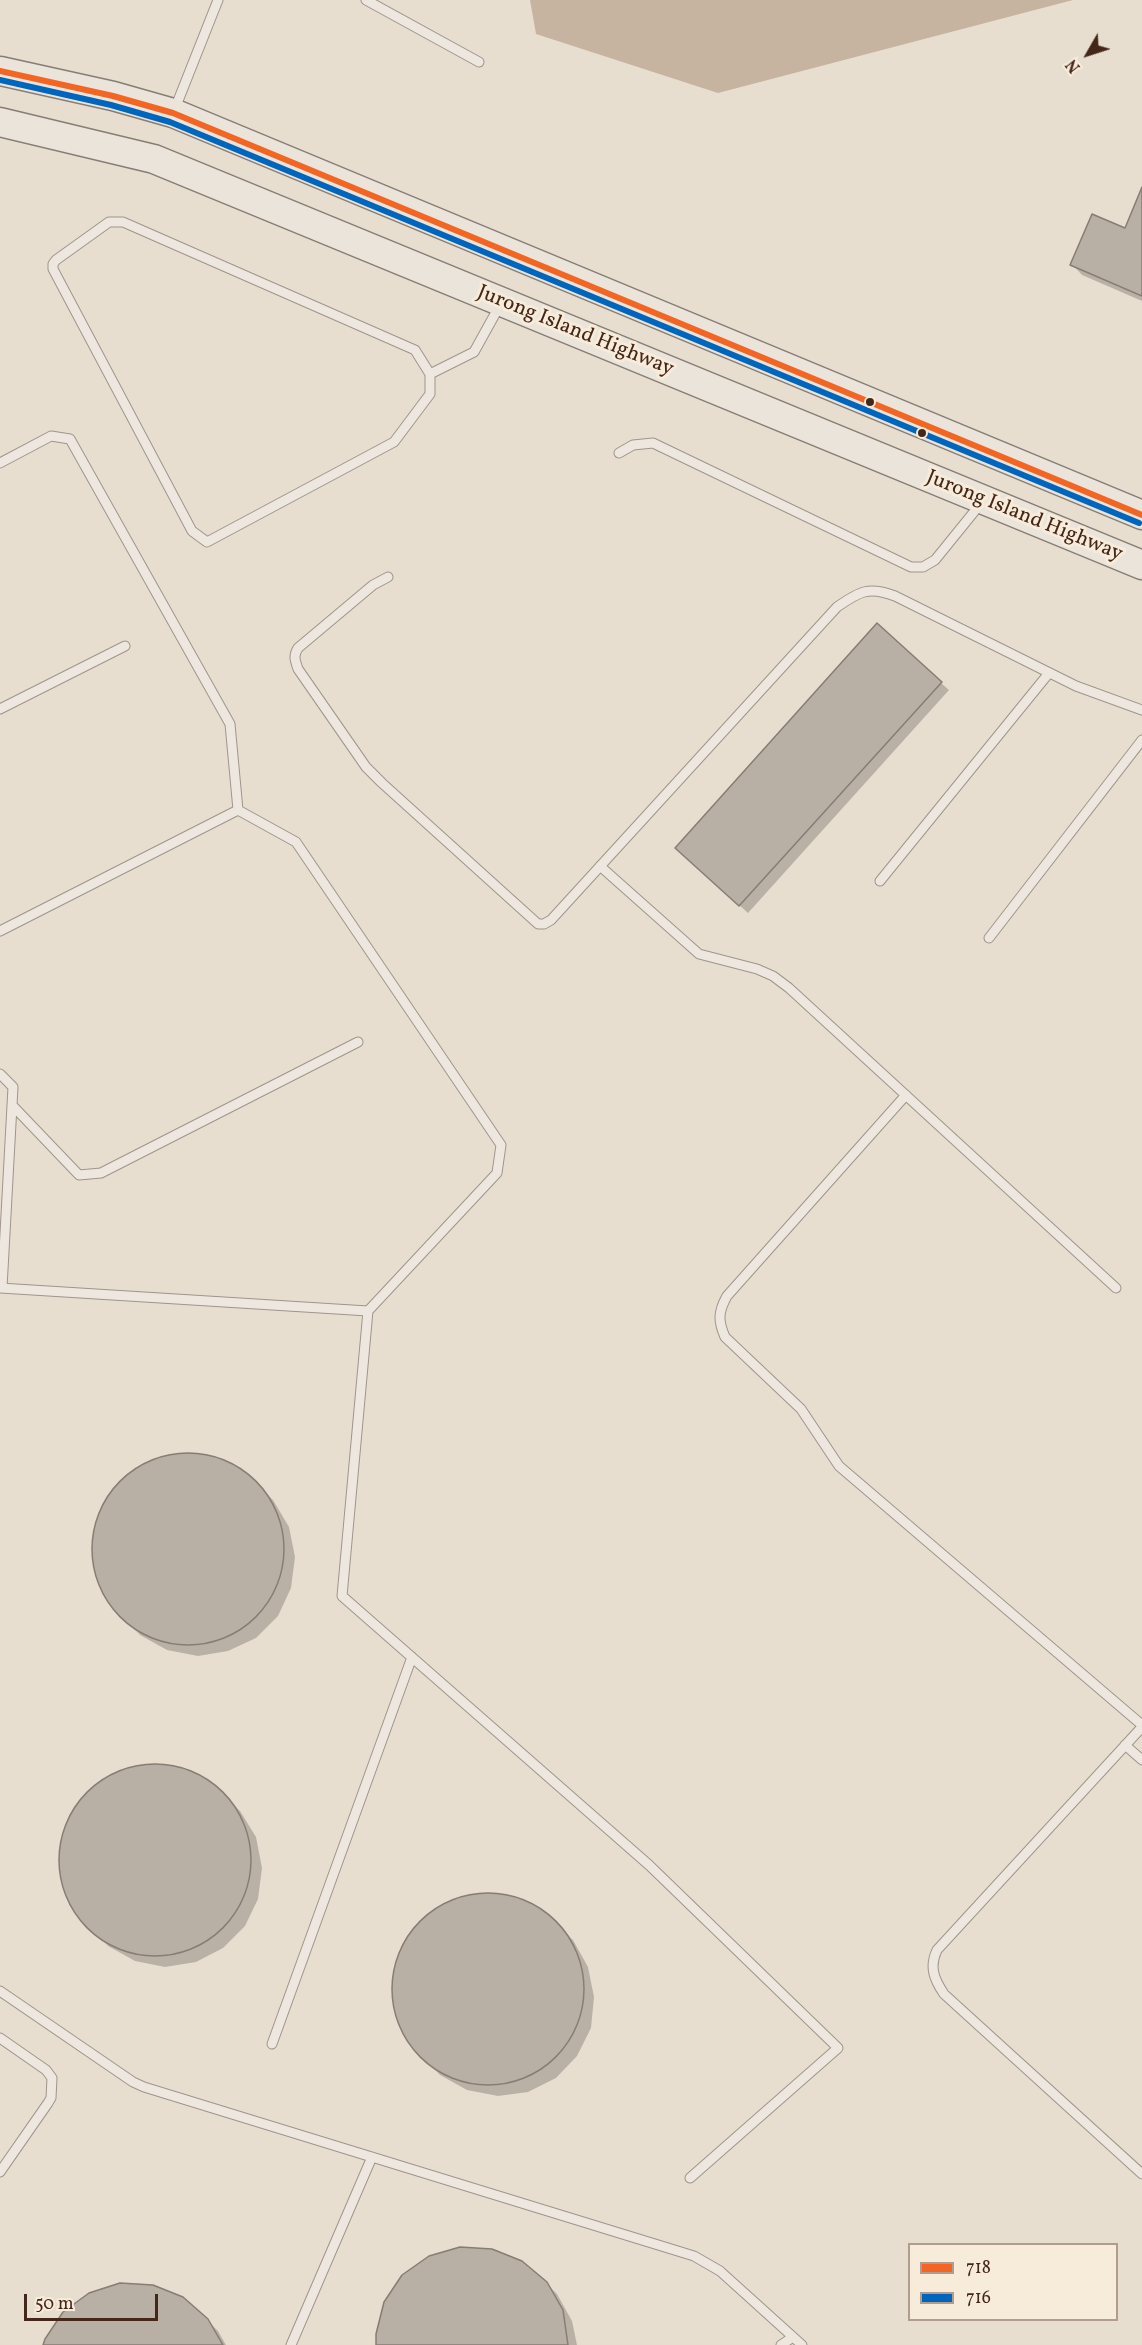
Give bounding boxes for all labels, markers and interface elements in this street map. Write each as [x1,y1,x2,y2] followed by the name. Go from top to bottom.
[1058,24,1118,84] north arrow
[1062,54,1086,77] text: N
[473,281,677,383] street label: Jurong Island Highway
[864,396,876,408] unlabelled marker
[916,427,928,439] unlabelled marker
[922,466,1126,568] street label: Jurong Island Highway
[908,2243,1118,2321] legend
[966,2256,991,2281] text: 718
[27,2282,160,2320] scale bar
[966,2286,991,2311] text: 716
[35,2292,74,2317] text: 50 m

